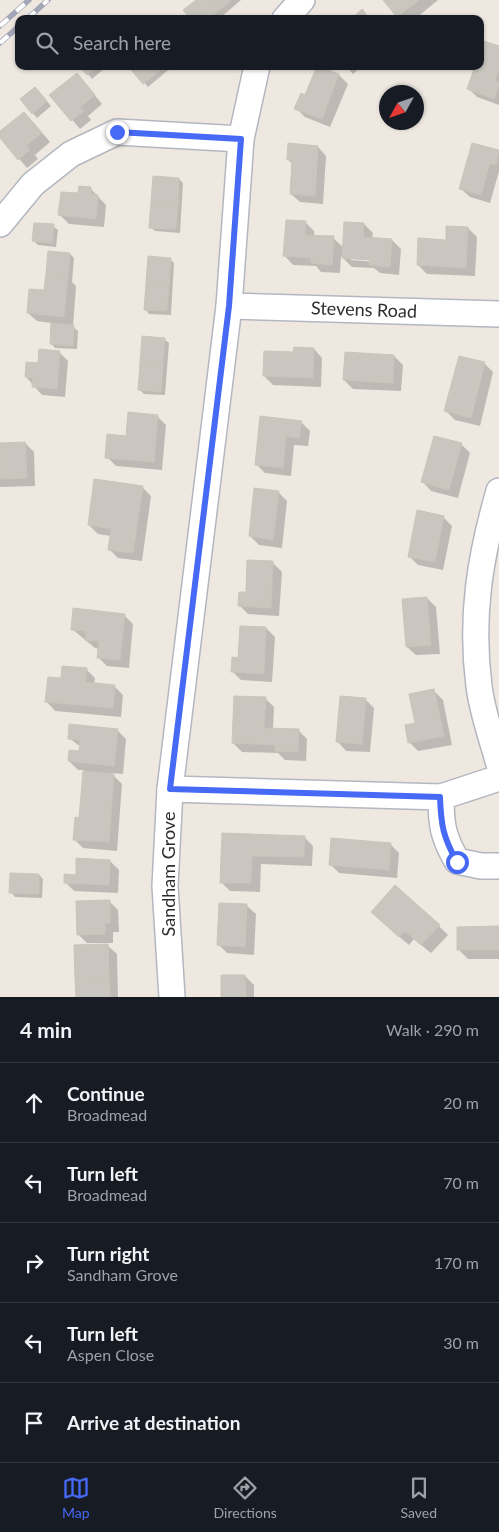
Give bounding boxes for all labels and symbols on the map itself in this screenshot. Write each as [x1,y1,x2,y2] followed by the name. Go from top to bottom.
[379,85,424,130] north arrow
[106,121,129,144] route end
[311,296,417,322] street label: Stevens Road
[157,812,179,936] street label: Sandham Grove
[446,851,469,874] route start

